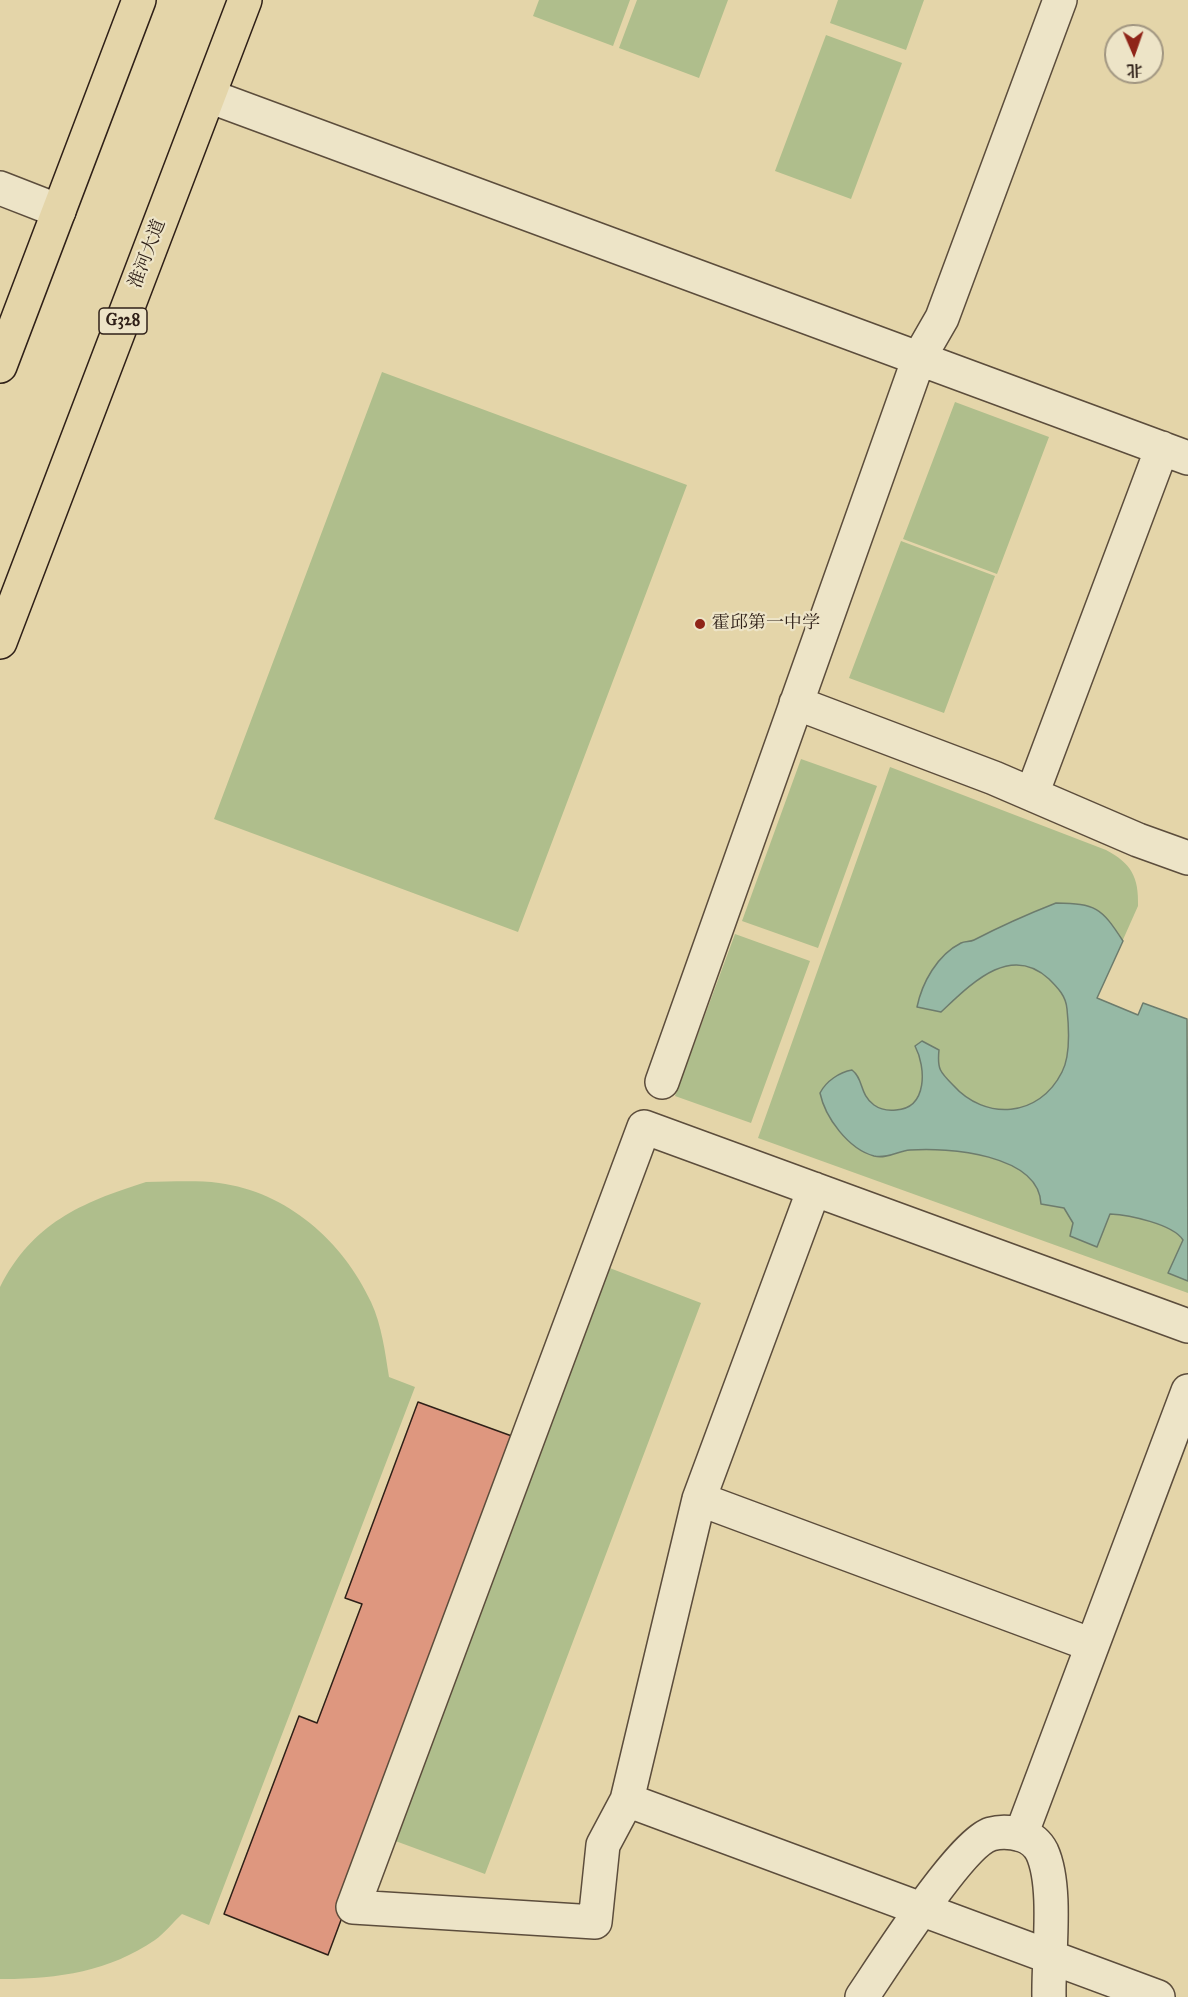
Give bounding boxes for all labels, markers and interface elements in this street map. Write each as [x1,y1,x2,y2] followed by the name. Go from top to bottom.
[1104,24,1164,84] north arrow
[1126,61,1143,80] text: 北
[125,217,171,291] street label: 淮河大道
[99,308,147,334] road number: G328
[712,613,820,635] place label: 霍邱第一中学
[693,617,707,631] marker: 霍邱第一中学

